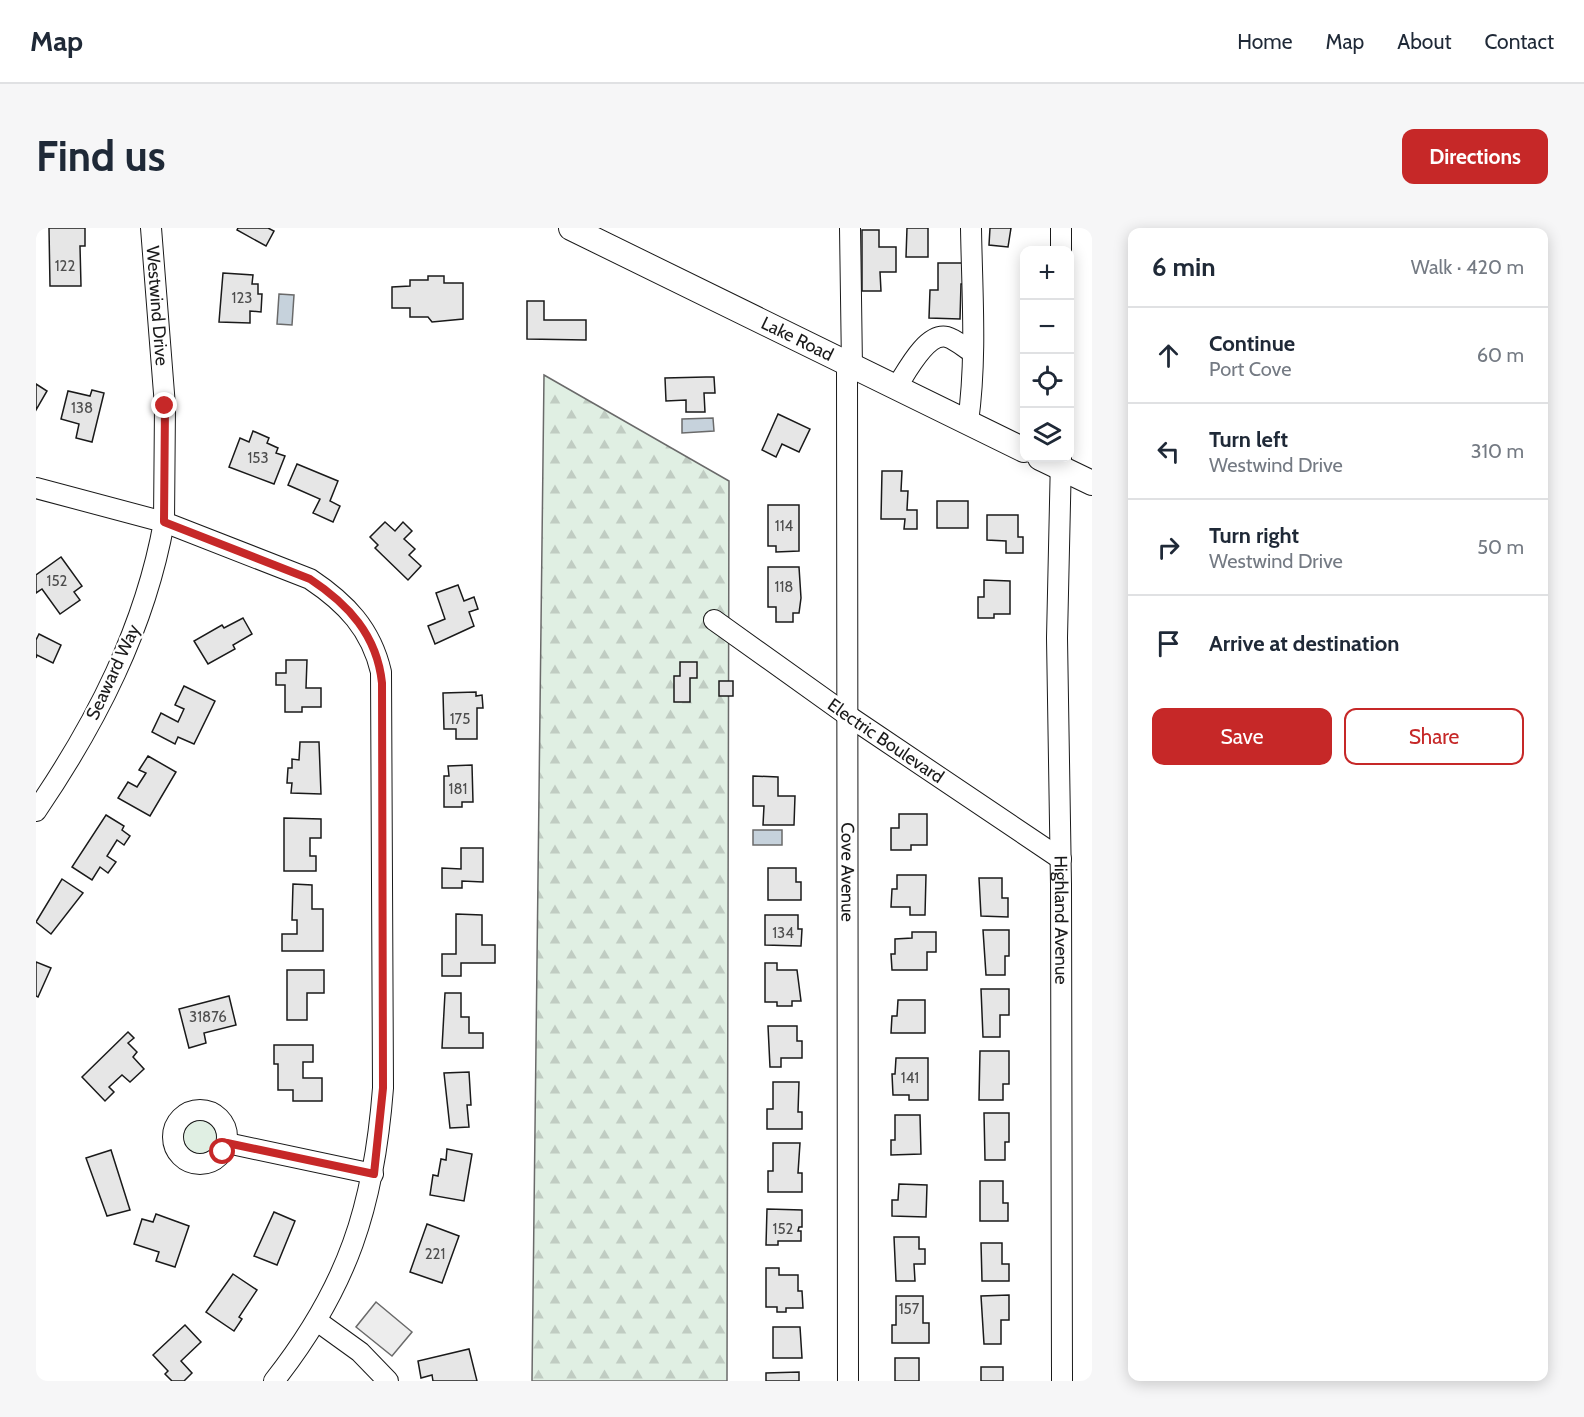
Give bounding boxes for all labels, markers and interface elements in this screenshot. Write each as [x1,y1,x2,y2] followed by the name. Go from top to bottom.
[30,24,83,58] text: Map
[1237,29,1293,54] text: Home
[1326,29,1364,54] text: Map
[1397,29,1451,54] text: About
[1484,29,1554,54] text: Contact
[1402,129,1548,184] button: Directions
[36,130,165,182] text: Find us
[141,245,173,367] street label: Westwind Drive
[1020,246,1074,462] map controls
[1020,246,1074,300] button: +
[1152,251,1216,283] text: 6 min
[1411,255,1524,279] text: Walk · 420 m
[55,257,75,275] house number: 122
[232,289,252,307] house number: 123
[1020,300,1074,354] button: −
[758,312,837,366] street label: Lake Road
[1209,330,1295,357] text: Continue
[1152,339,1185,372] icon: ahead
[1477,343,1524,367] text: 60 m
[1020,354,1074,408] button: locate
[1209,357,1292,381] text: Port Cove
[151,392,177,418] route end
[71,399,93,417] house number: 138
[1020,408,1074,462] button: layers
[1209,426,1288,453] text: Turn left
[1152,435,1185,468] icon: left
[1471,439,1524,463] text: 310 m
[247,449,269,467] house number: 153
[1209,453,1343,477] text: Westwind Drive
[775,517,794,535] house number: 114
[1209,522,1299,549] text: Turn right
[1152,531,1185,564] icon: right
[1477,535,1524,559] text: 50 m
[1209,549,1343,573] text: Westwind Drive
[47,572,68,590] house number: 152
[775,578,793,596] house number: 118
[81,621,145,723] street label: Seaward Way
[1152,627,1185,660] icon: arrive
[1209,630,1399,657] text: Arrive at destination
[823,694,948,788] street label: Electric Boulevard
[1152,708,1332,765] button: Save
[1344,708,1524,765] button: Share
[450,710,470,728] house number: 175
[449,780,467,798] house number: 181
[836,822,859,922] street label: Cove Avenue
[1050,855,1072,985] street label: Highland Avenue
[772,924,794,942] house number: 134
[189,1008,227,1026] house number: 31876
[901,1069,919,1087] house number: 141
[209,1138,235,1164] route start
[773,1220,794,1238] house number: 152
[425,1245,445,1263] house number: 221
[899,1300,920,1318] house number: 157

